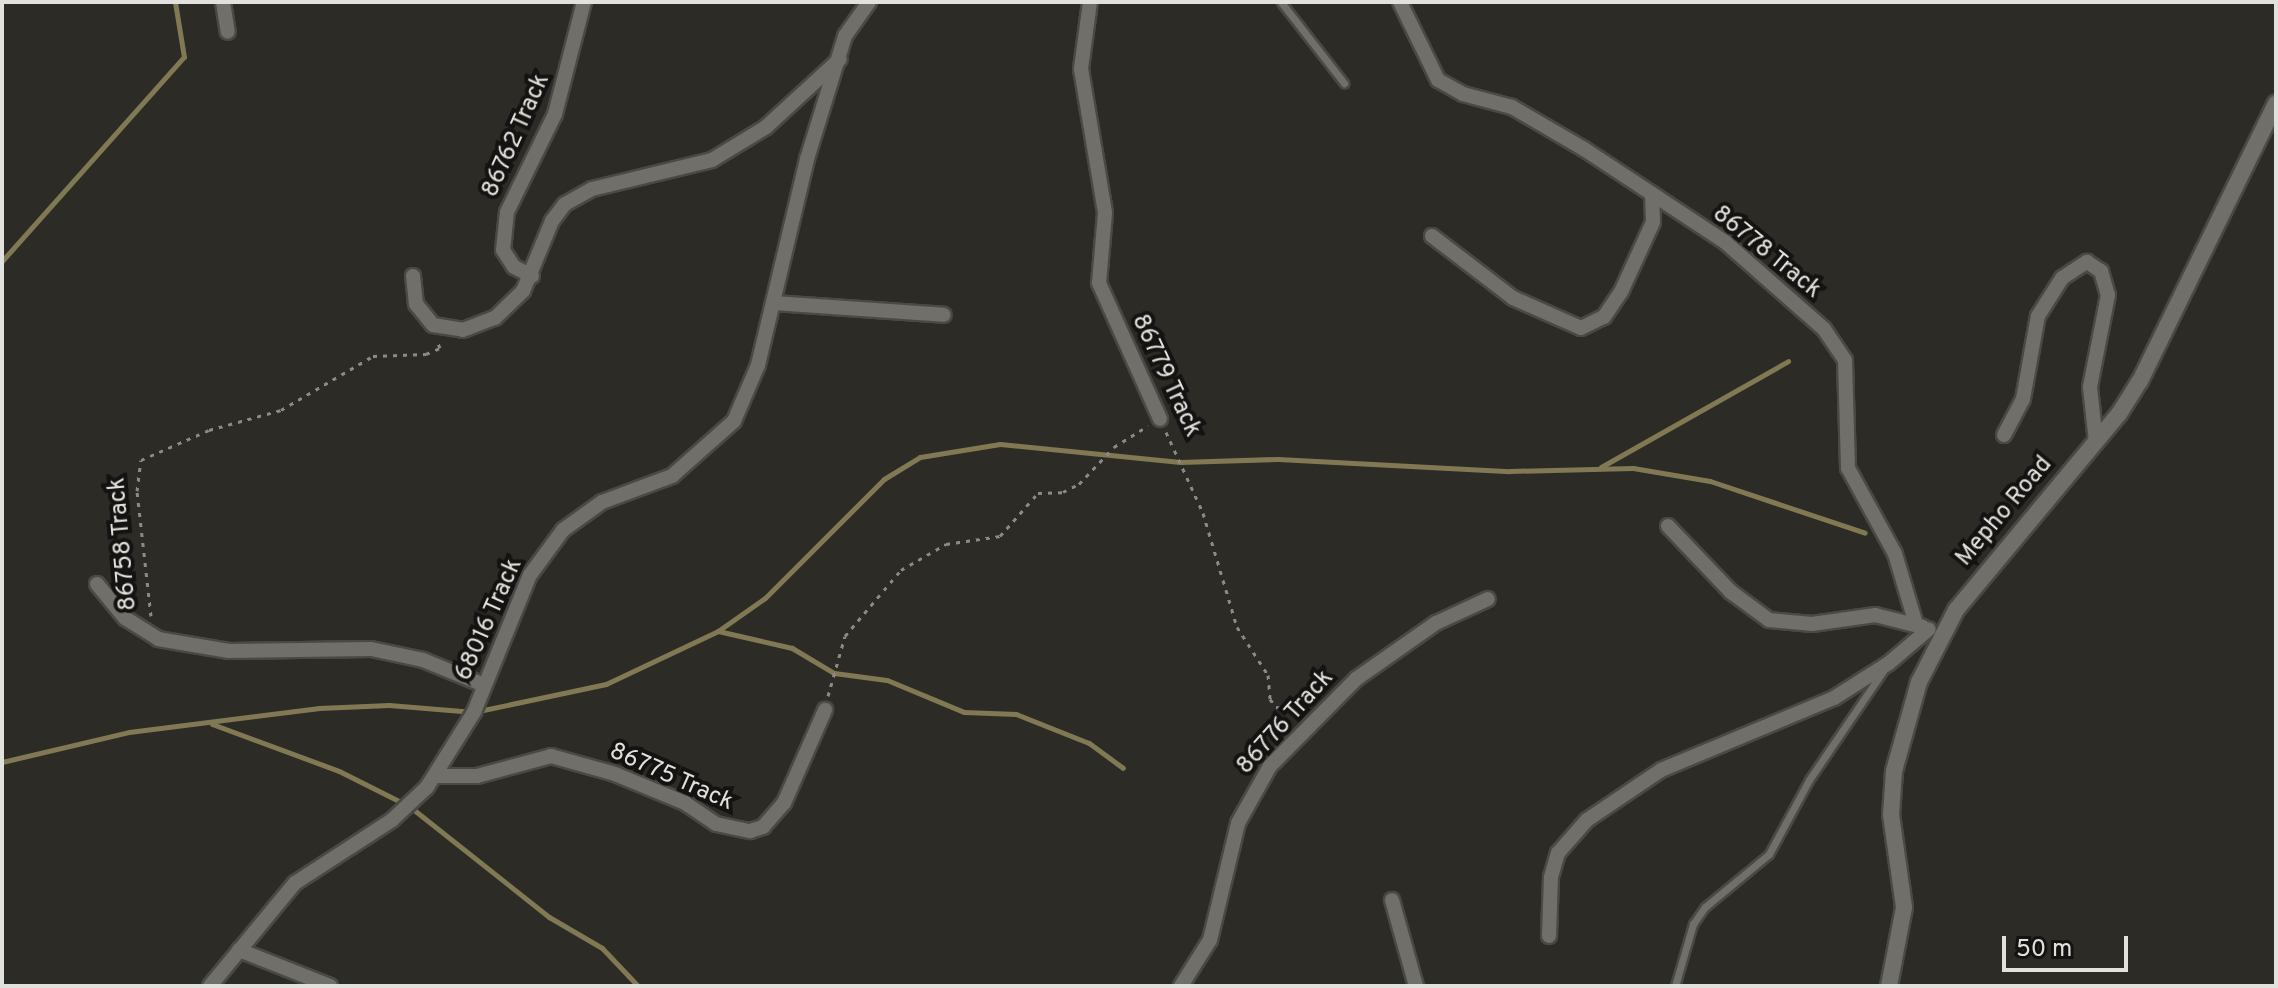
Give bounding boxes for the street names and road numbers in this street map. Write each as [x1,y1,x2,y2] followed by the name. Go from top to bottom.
[477,69,557,203] street label: 86762 Track
[1705,200,1827,306] street label: 86778 Track
[1124,310,1206,442] street label: 86779 Track
[1951,451,2059,573] street label: Mepho Road
[104,476,144,612] street label: 86758 Track
[450,554,530,686] street label: 68016 Track
[1231,664,1341,782] street label: 86776 Track
[604,738,738,818] street label: 86775 Track

